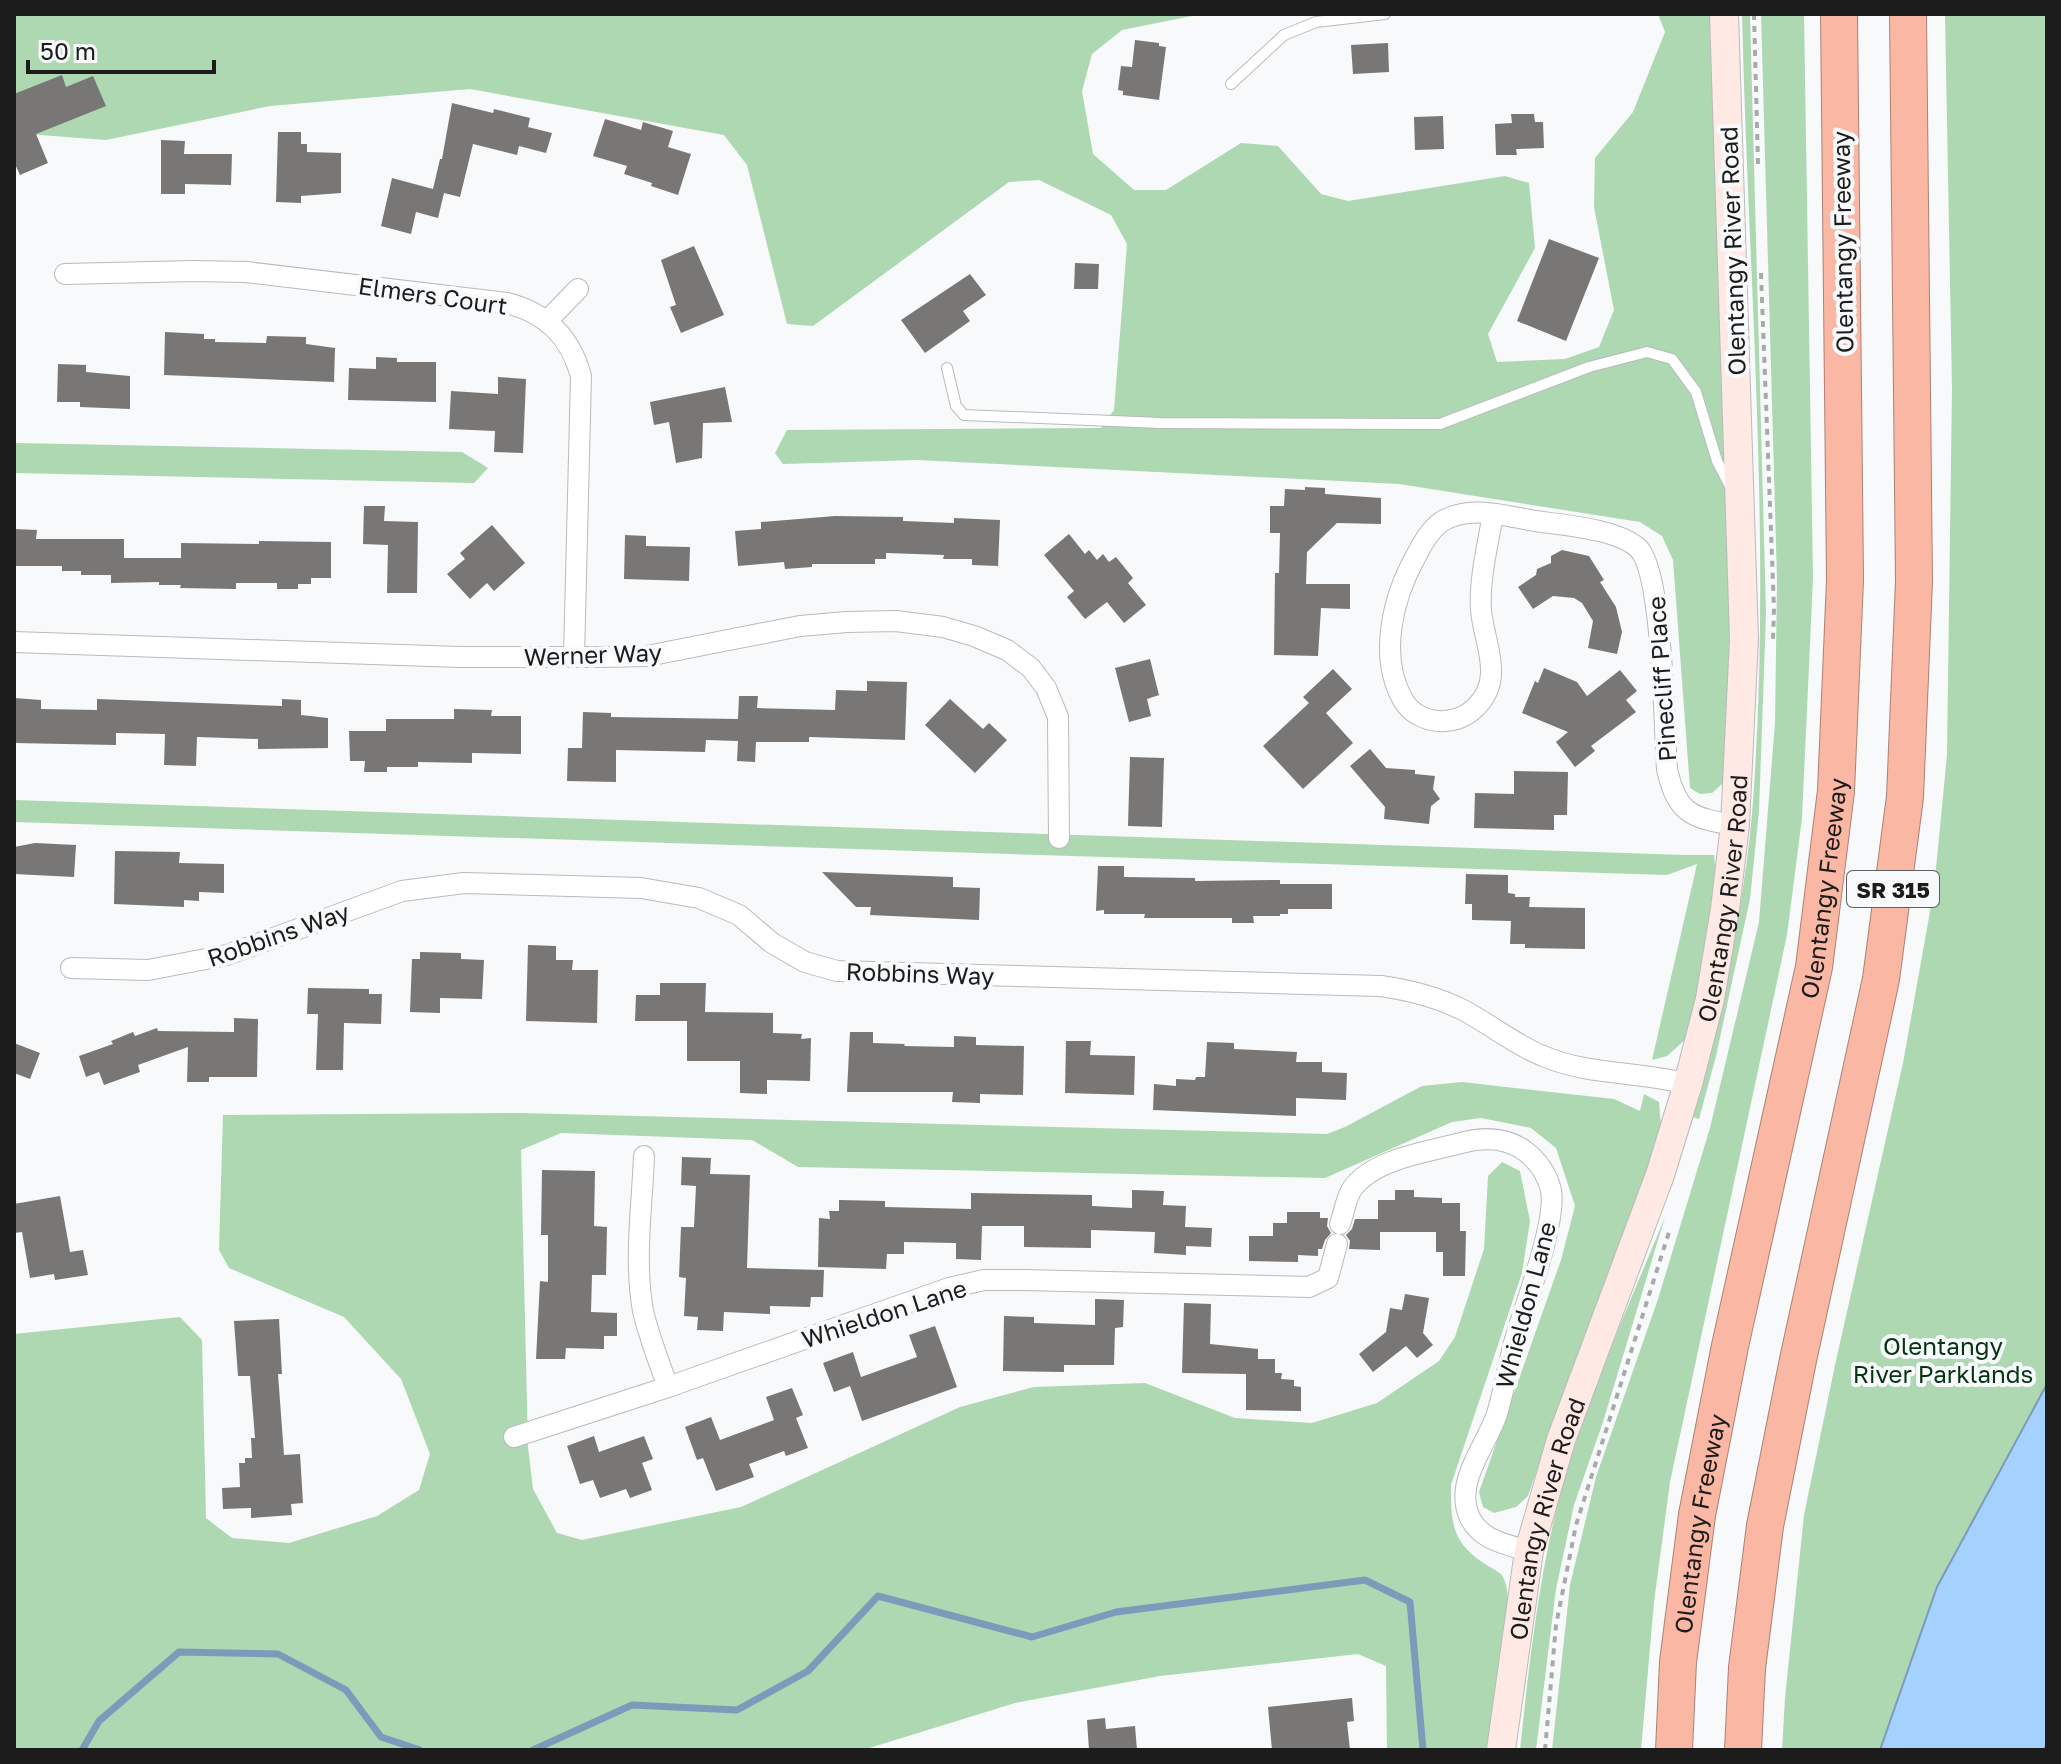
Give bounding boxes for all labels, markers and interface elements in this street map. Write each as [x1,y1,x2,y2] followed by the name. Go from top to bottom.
[28,24,214,74] scale bar
[40,36,96,65] text: 50 m
[1713,126,1751,376] street label: Olentangy River Road
[1826,131,1858,353] street label: Olentangy Freeway
[357,270,509,320] street label: Elmers Court
[1641,595,1681,763] street label: Pinecliff Place
[524,637,662,671] street label: Werner Way
[1690,774,1752,1025] street label: Olentangy River Road
[1793,777,1851,1001] street label: Olentangy Freeway
[1847,871,1939,907] road number: SR 315
[203,896,353,972] street label: Robbins Way
[845,956,995,990] street label: Robbins Way
[1489,1218,1561,1392] street label: Whieldon Lane
[798,1273,970,1353] street label: Whieldon Lane
[1853,1331,2033,1388] park label: Olentangy River Parklands
[1502,1393,1590,1642] street label: Olentangy River Road
[1667,1411,1731,1635] street label: Olentangy Freeway

